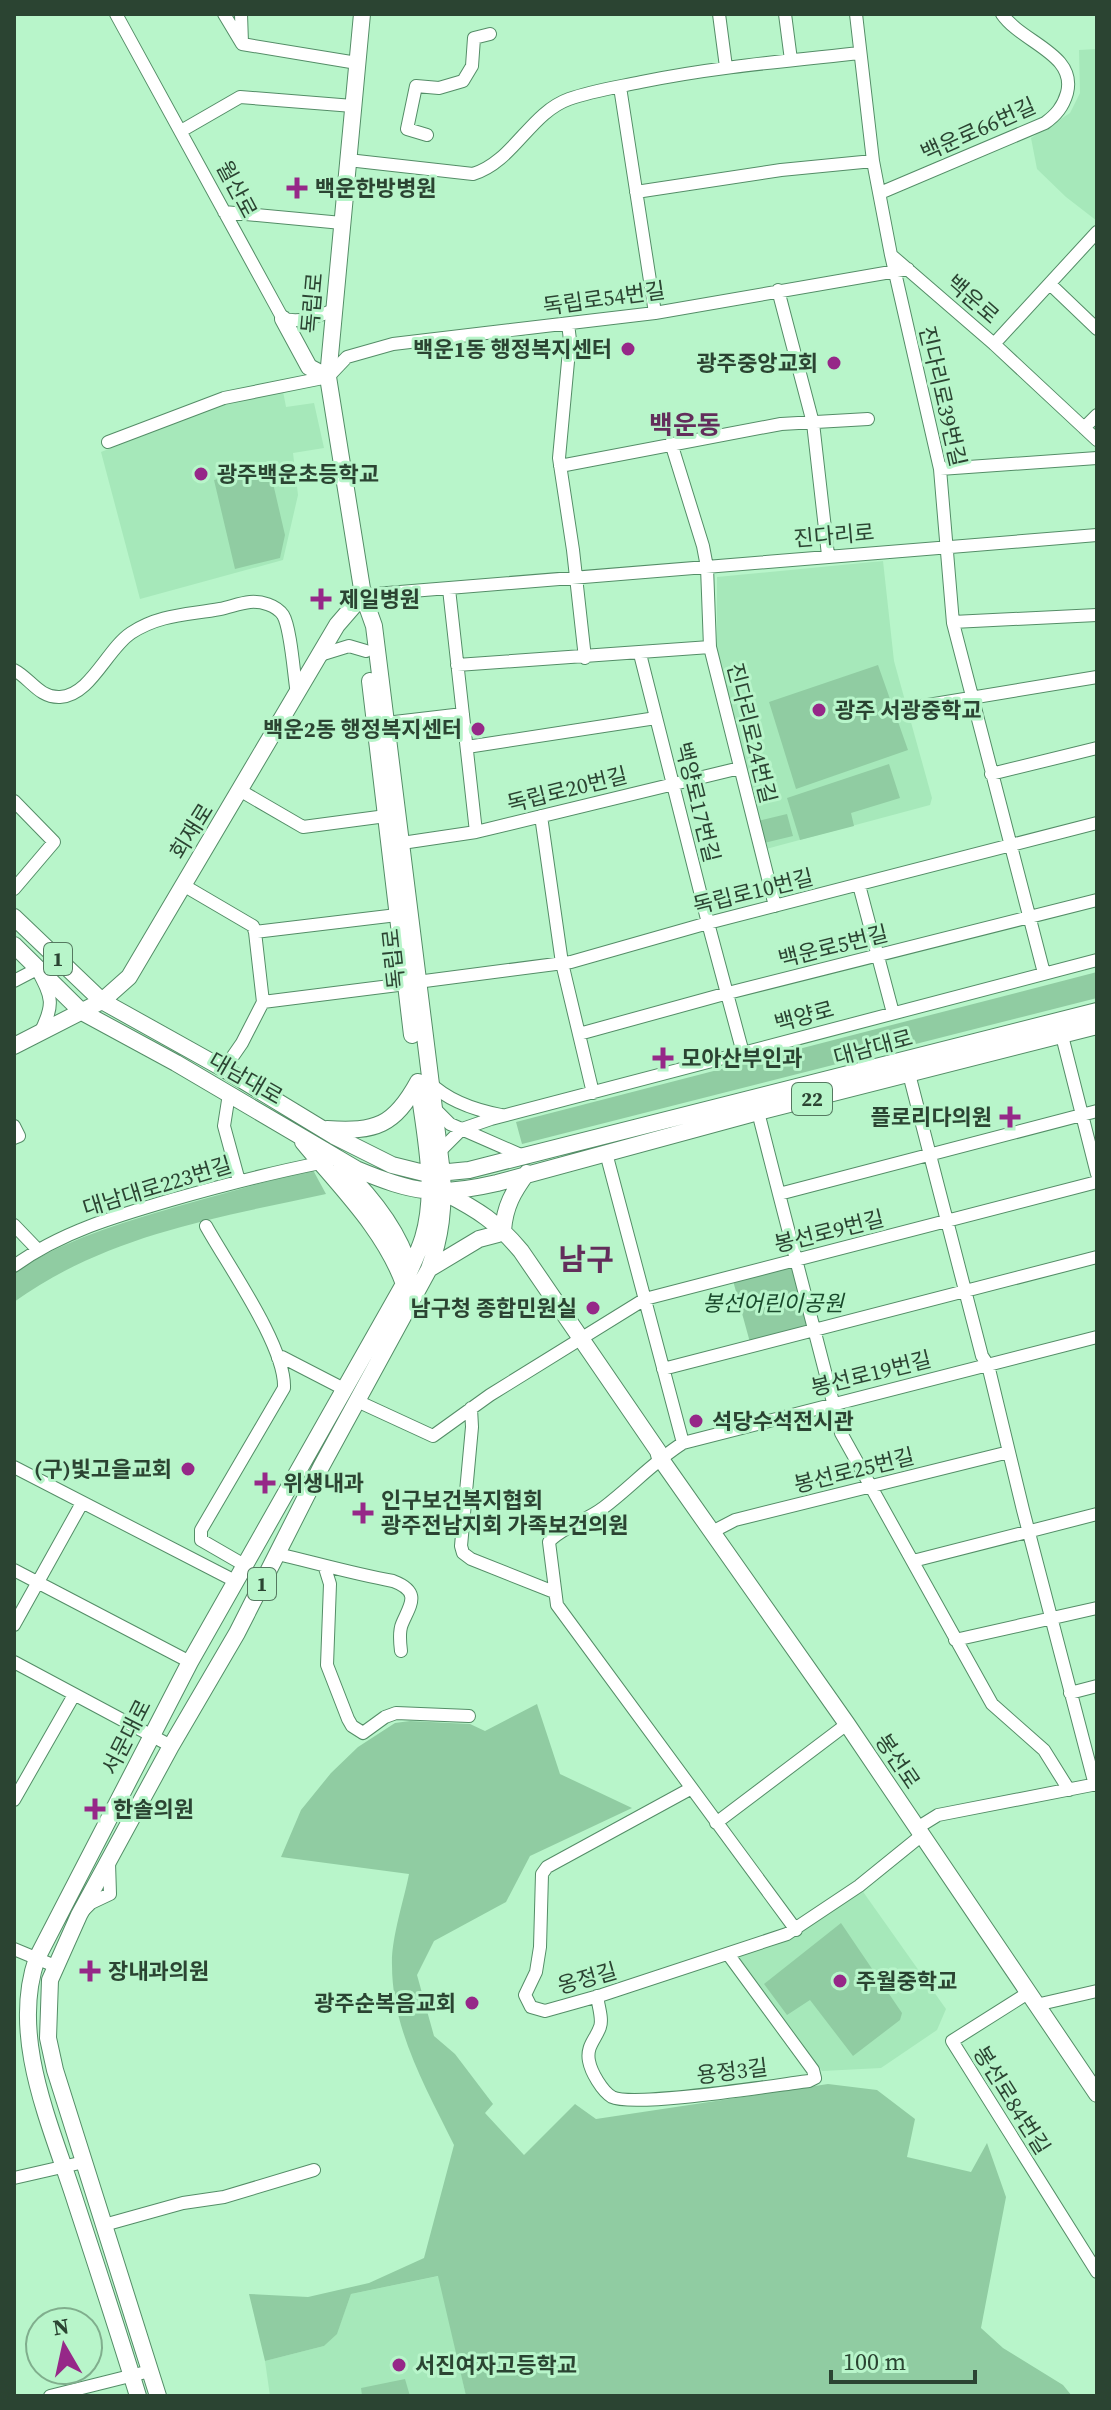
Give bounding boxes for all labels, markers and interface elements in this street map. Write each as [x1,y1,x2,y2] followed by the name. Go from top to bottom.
[916,90,1040,168] street label: 백운로66번길
[209,155,265,223] street label: 월산로
[315,173,436,203] place label: 백운한방병원
[286,177,308,199] marker: 백운한방병원
[940,268,1006,330] street label: 백운로
[294,271,330,335] street label: 독립로
[541,275,667,321] street label: 독립로54번길
[912,323,974,469] street label: 진다리로39번길
[413,334,612,364] place label: 백운1동 행정복지센터
[619,340,637,358] marker: 백운1동 행정복지센터
[697,348,818,378] place label: 광주중앙교회
[825,354,843,372] marker: 광주중앙교회
[649,407,721,443] district label: 백운동
[217,459,379,489] place label: 광주백운초등학교
[192,465,210,483] marker: 광주백운초등학교
[792,517,876,553] street label: 진다리로
[339,584,420,614] place label: 제일병원
[310,588,332,610] marker: 제일병원
[720,660,784,806] street label: 진다리로24번길
[835,695,981,725] place label: 광주 서광중학교
[810,701,828,719] marker: 광주 서광중학교
[263,714,462,744] place label: 백운2동 행정복지센터
[469,720,487,738] marker: 백운2동 행정복지센터
[669,739,727,865] street label: 백양로17번길
[504,760,630,818] street label: 독립로20번길
[162,797,220,865] street label: 회재로
[690,862,816,920] street label: 독립로10번길
[775,918,891,974] street label: 백운로5번길
[375,927,411,991] street label: 독립로
[44,943,72,975] road number: 1
[771,994,837,1038] street label: 백양로
[830,1022,916,1072] street label: 대남대로
[681,1043,802,1073] place label: 모아산부인과
[203,1045,289,1111] street label: 대남대로
[652,1047,674,1069] marker: 모아산부인과
[792,1083,832,1115] road number: 22
[871,1102,992,1132] place label: 플로리다의원
[999,1106,1021,1128] marker: 플로리다의원
[79,1149,235,1223] street label: 대남대로223번길
[771,1203,887,1259] street label: 봉선로9번길
[558,1239,614,1280] district label: 남구
[702,1288,846,1318] park label: 봉선어린이공원
[410,1293,577,1323] place label: 남구청 종합민원실
[584,1299,602,1317] marker: 남구청 종합민원실
[808,1344,934,1402] street label: 봉선로19번길
[712,1406,854,1436] place label: 석당수석전시관
[687,1412,705,1430] marker: 석당수석전시관
[791,1441,917,1499] street label: 봉선로25번길
[34,1454,172,1484] place label: (구)빛고을교회
[179,1460,197,1478] marker: (구)빛고을교회
[283,1468,364,1498] place label: 위생내과
[254,1472,276,1494] marker: 위생내과
[381,1485,629,1540] place label: 인구보건복지협회 광주전남지회 가족보건의원
[352,1502,374,1524] marker: 인구보건복지협회 광주전남지회 가족보건의원
[248,1568,276,1600] road number: 1
[94,1694,158,1780] street label: 서문대로
[869,1727,927,1795] street label: 봉선로
[113,1794,194,1824] place label: 한솔의원
[84,1798,106,1820] marker: 한솔의원
[554,1955,620,2001] street label: 옹정길
[108,1956,209,1986] place label: 장내과의원
[79,1960,101,1982] marker: 장내과의원
[856,1966,957,1996] place label: 주월중학교
[831,1972,849,1990] marker: 주월중학교
[314,1988,456,2018] place label: 광주순복음교회
[463,1994,481,2012] marker: 광주순복음교회
[967,2040,1057,2160] street label: 봉선로84번길
[695,2052,769,2090] street label: 용정3길
[24,2306,104,2386] north arrow
[51,2310,71,2342] text: N
[831,2334,975,2384] scale bar
[843,2345,906,2378] text: 100 m
[415,2350,577,2380] place label: 서진여자고등학교
[390,2356,408,2374] marker: 서진여자고등학교

